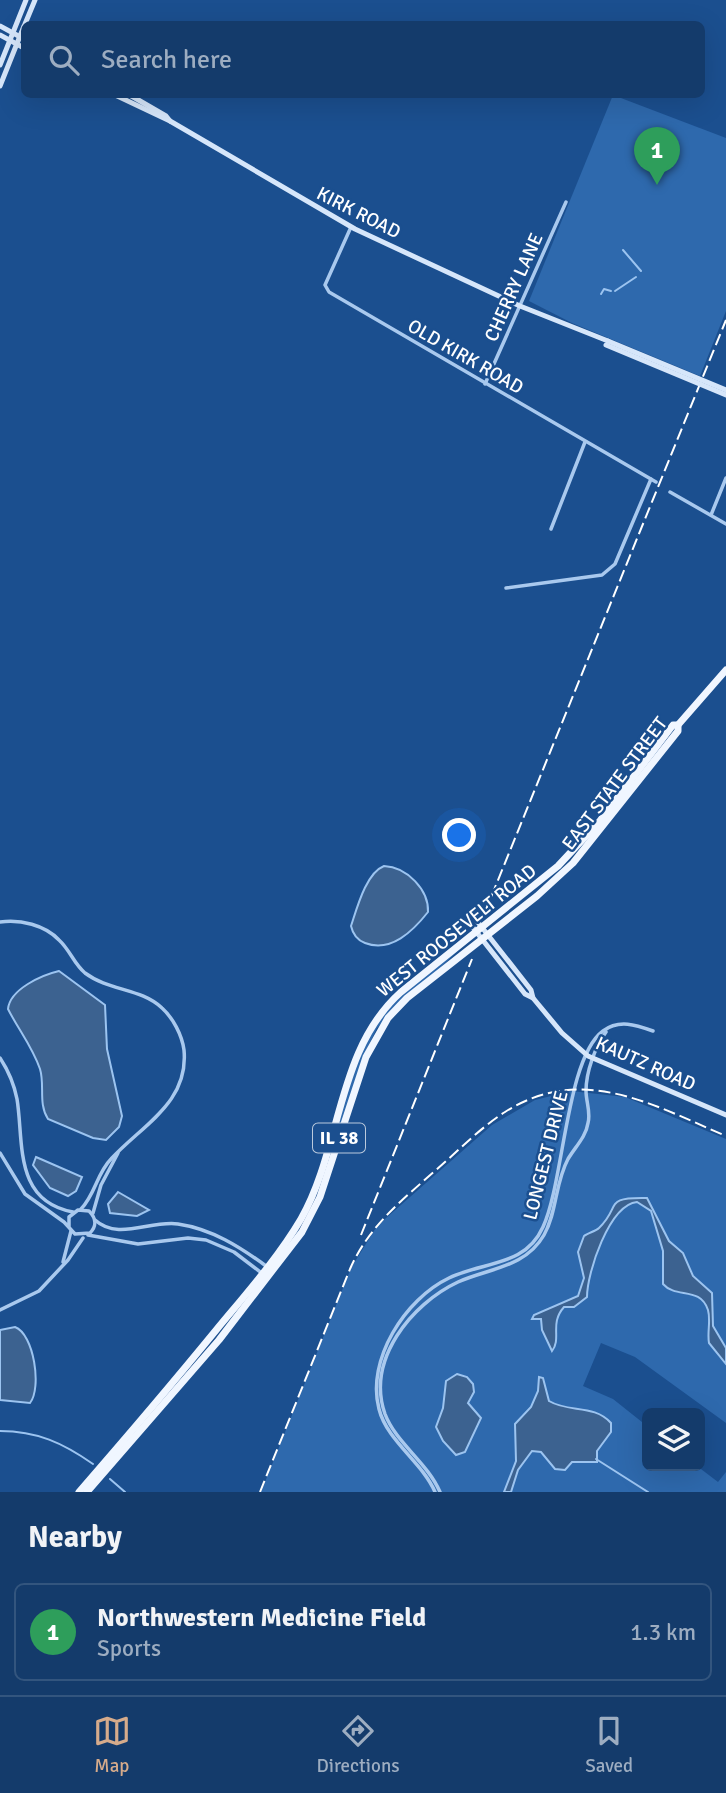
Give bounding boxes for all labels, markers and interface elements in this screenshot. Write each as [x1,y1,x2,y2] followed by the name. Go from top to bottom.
[21,21,705,98] search box
[45,41,83,79] icon: search
[101,44,232,76] text: Search here
[634,127,680,185] pin: 1
[312,182,405,244] street label: KIRK ROAD
[479,229,548,345] street label: CHERRY LANE
[403,314,528,400] street label: OLD KIRK ROAD
[557,712,673,855] street label: EAST STATE STREET
[442,818,476,852] your location
[372,859,541,1002] street label: WEST ROOSEVELT ROAD
[592,1031,699,1097] street label: KAUTZ ROAD
[518,1088,574,1222] street label: LONGEST DRIVE
[313,1124,365,1153] road number: IL 38
[642,1408,705,1471] map controls
[642,1408,705,1471] button: layers
[28,1519,122,1556] text: Nearby
[97,1602,426,1634] text: Northwestern Medicine Field
[47,1618,59,1647] text: 1
[630,1618,696,1647] text: 1.3 km
[97,1634,161,1663] text: Sports
[93,1712,131,1778] tab: Map
[317,1712,400,1778] tab: Directions
[585,1712,633,1778] tab: Saved

